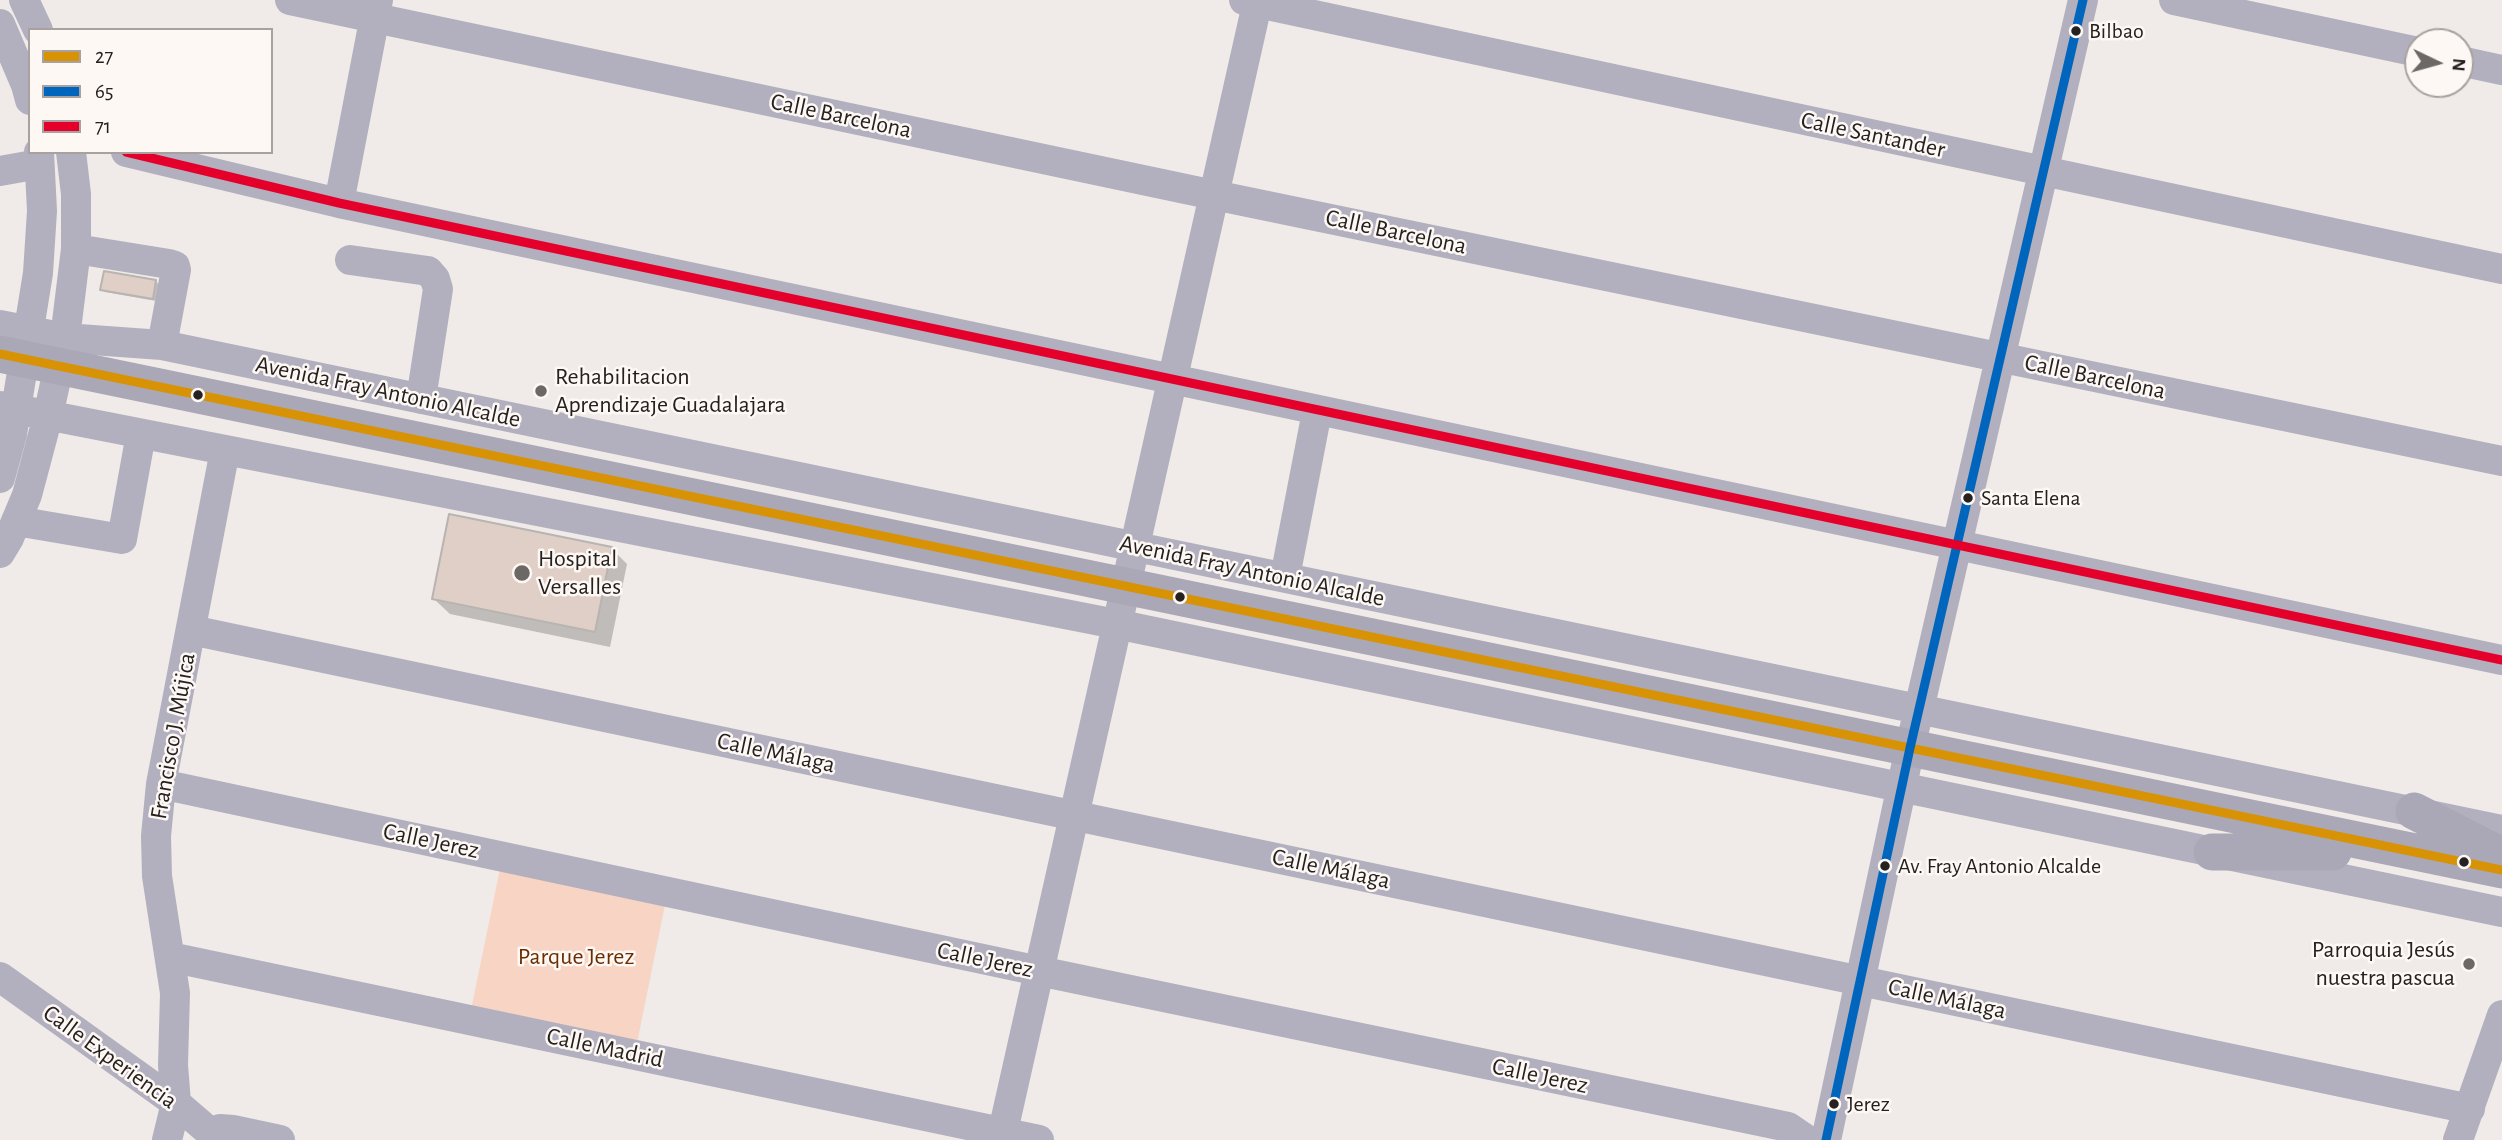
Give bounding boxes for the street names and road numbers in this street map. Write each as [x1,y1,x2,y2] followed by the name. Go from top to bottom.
[768,87,914,145] street label: Calle Barcelona
[1798,106,1948,164] street label: Calle Santander
[1323,203,1469,261] street label: Calle Barcelona
[2022,348,2168,406] street label: Calle Barcelona
[253,350,523,434] street label: Avenida Fray Antonio Alcalde
[1117,529,1387,613] street label: Avenida Fray Antonio Alcalde
[144,651,202,821] street label: Francisco J. Mújica
[714,726,838,780] street label: Calle Málaga
[380,817,482,865] street label: Calle Jerez
[1269,842,1393,896] street label: Calle Málaga
[934,936,1036,984] street label: Calle Jerez
[1885,972,2009,1026] street label: Calle Málaga
[37,999,183,1115] street label: Calle Experiencia
[544,1022,666,1074] street label: Calle Madrid
[1489,1052,1591,1100] street label: Calle Jerez

